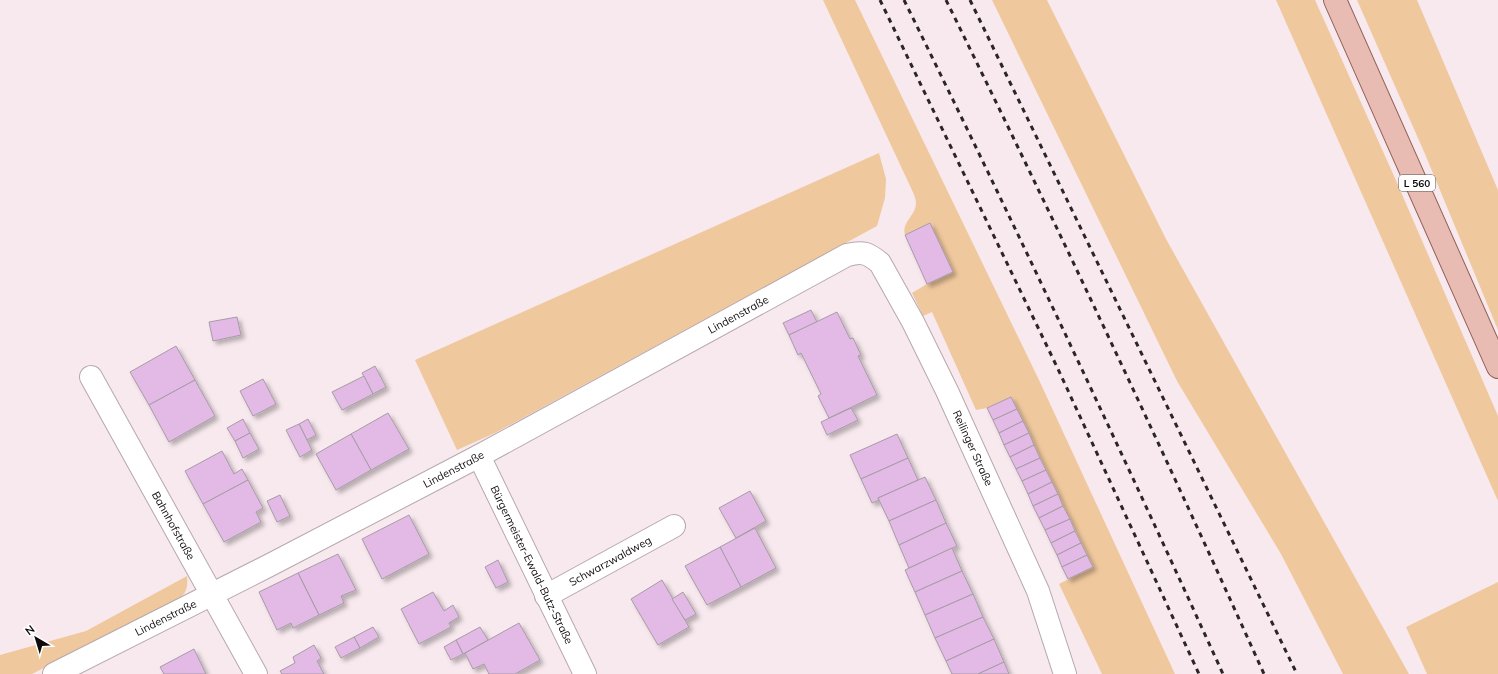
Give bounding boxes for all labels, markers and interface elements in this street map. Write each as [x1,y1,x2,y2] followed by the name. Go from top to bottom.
[1399,175,1435,191] road number: L 560
[705,292,771,337] street label: Lindenstraße
[950,408,996,488] street label: Reilinger Straße
[421,448,487,491] street label: Lindenstraße
[487,483,576,646] street label: Bürgermeister-Ewald-Butz-Straße
[149,489,198,562] street label: Bahnhofstraße
[566,533,654,589] street label: Schwarzwaldweg
[133,596,199,639] street label: Lindenstraße
[16,618,56,658] north arrow
[22,622,37,638] text: N

